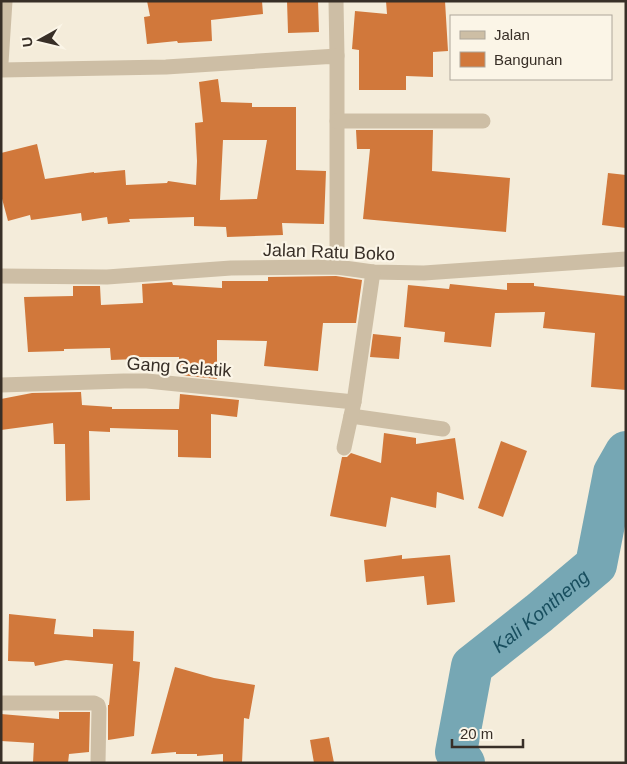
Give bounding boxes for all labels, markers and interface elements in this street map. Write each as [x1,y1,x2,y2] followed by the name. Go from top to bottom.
[15,15,65,65] north arrow
[450,15,612,80] legend
[494,26,530,43] text: Jalan
[18,36,36,48] text: U
[494,51,562,68] text: Bangunan
[263,240,395,264] street label: Jalan Ratu Boko
[126,353,233,381] street label: Gang Gelatik
[488,565,593,656] water label: Kali Kontheng
[452,716,523,748] scale bar
[460,725,493,742] text: 20 m

